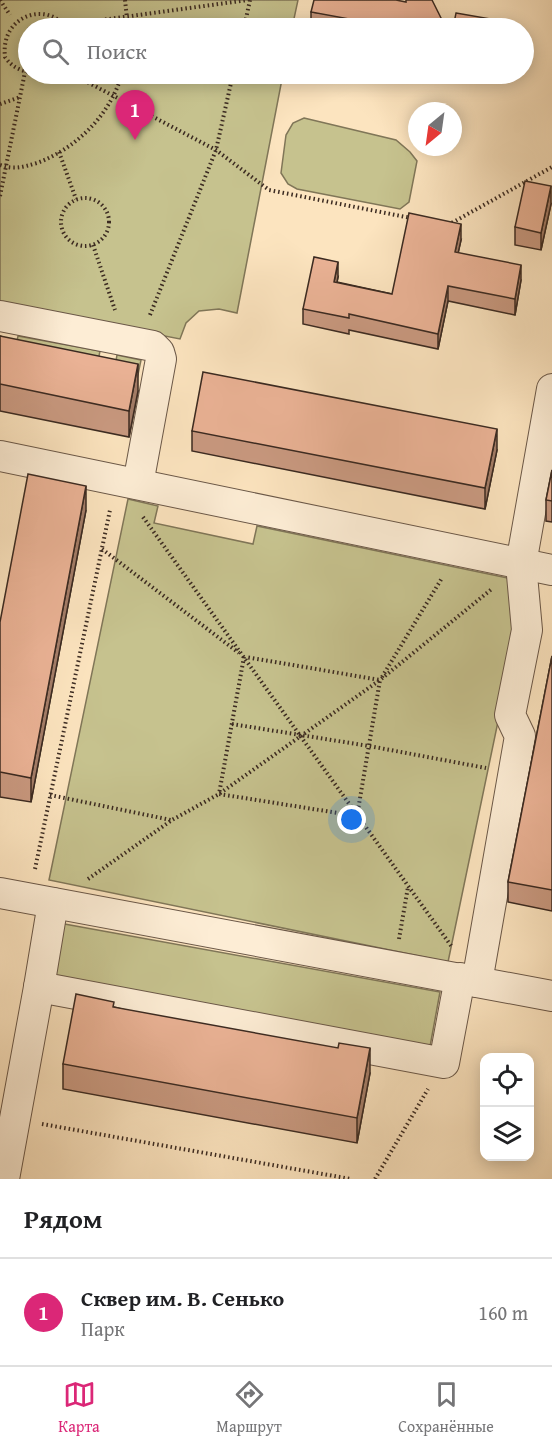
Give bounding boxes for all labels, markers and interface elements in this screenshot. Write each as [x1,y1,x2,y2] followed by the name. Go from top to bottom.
[18,18,534,84] search box
[39,35,72,68] icon: search
[87,35,147,67] text: Поиск
[116,90,154,140] pin: 1
[408,102,462,156] north arrow
[337,805,366,834] your location
[480,1053,534,1161] map controls
[480,1053,534,1107] button: locate
[480,1107,534,1161] button: layers
[24,1199,102,1238] text: Рядом
[81,1282,284,1314] text: Сквер им. В. Сенько
[38,1298,49,1327] text: 1
[478,1298,528,1327] text: 160 m
[81,1314,125,1343] text: Парк
[58,1378,100,1438] tab: Карта
[216,1378,282,1438] tab: Маршрут
[398,1378,494,1438] tab: Сохранённые

